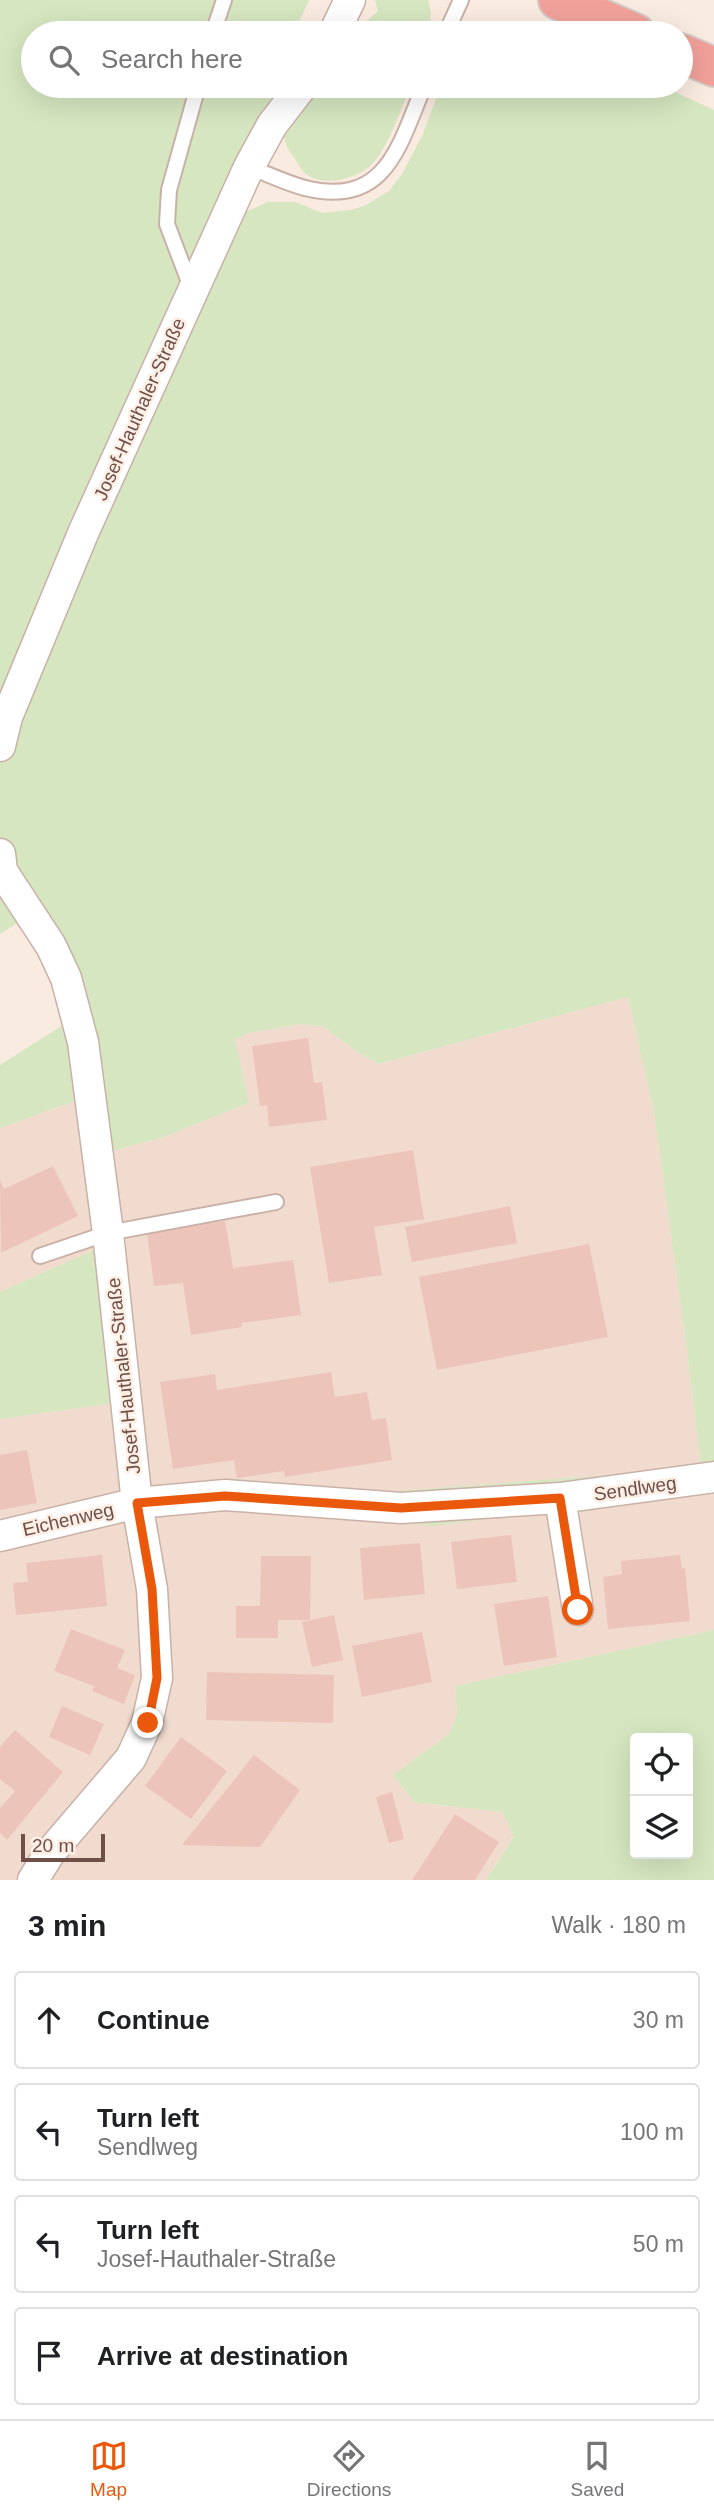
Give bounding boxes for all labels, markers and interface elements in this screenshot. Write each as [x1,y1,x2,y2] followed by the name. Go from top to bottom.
[21,21,693,98] search box
[45,41,83,79] icon: search
[101,44,243,74] text: Search here
[90,315,189,504] street label: Josef-Hauthaler-Straße
[103,1277,144,1475] street label: Josef-Hauthaler-Straße
[592,1472,678,1505] street label: Sendlweg
[20,1499,116,1540] street label: Eichenweg
[562,1594,593,1625] route start
[132,1707,163,1738] route end
[630,1733,693,1859] map controls
[630,1733,693,1796] button: locate
[630,1796,693,1859] button: layers
[21,1831,105,1863] scale bar
[32,1835,74,1856] text: 20 m
[28,1909,106,1942] text: 3 min
[551,1912,686,1938] text: Walk · 180 m
[30,2001,68,2039] icon: ahead
[97,2005,210,2035] text: Continue
[633,2007,684,2033] text: 30 m
[97,2103,199,2133] text: Turn left
[30,2113,68,2151] icon: left
[620,2119,684,2145] text: 100 m
[97,2134,198,2160] text: Sendlweg
[97,2215,199,2245] text: Turn left
[30,2225,68,2263] icon: left
[633,2231,684,2257] text: 50 m
[97,2246,336,2272] text: Josef-Hauthaler-Straße
[30,2337,68,2375] icon: arrive
[97,2341,348,2371] text: Arrive at destination
[90,2437,128,2501] tab: Map
[307,2437,391,2501] tab: Directions
[570,2437,624,2501] tab: Saved

